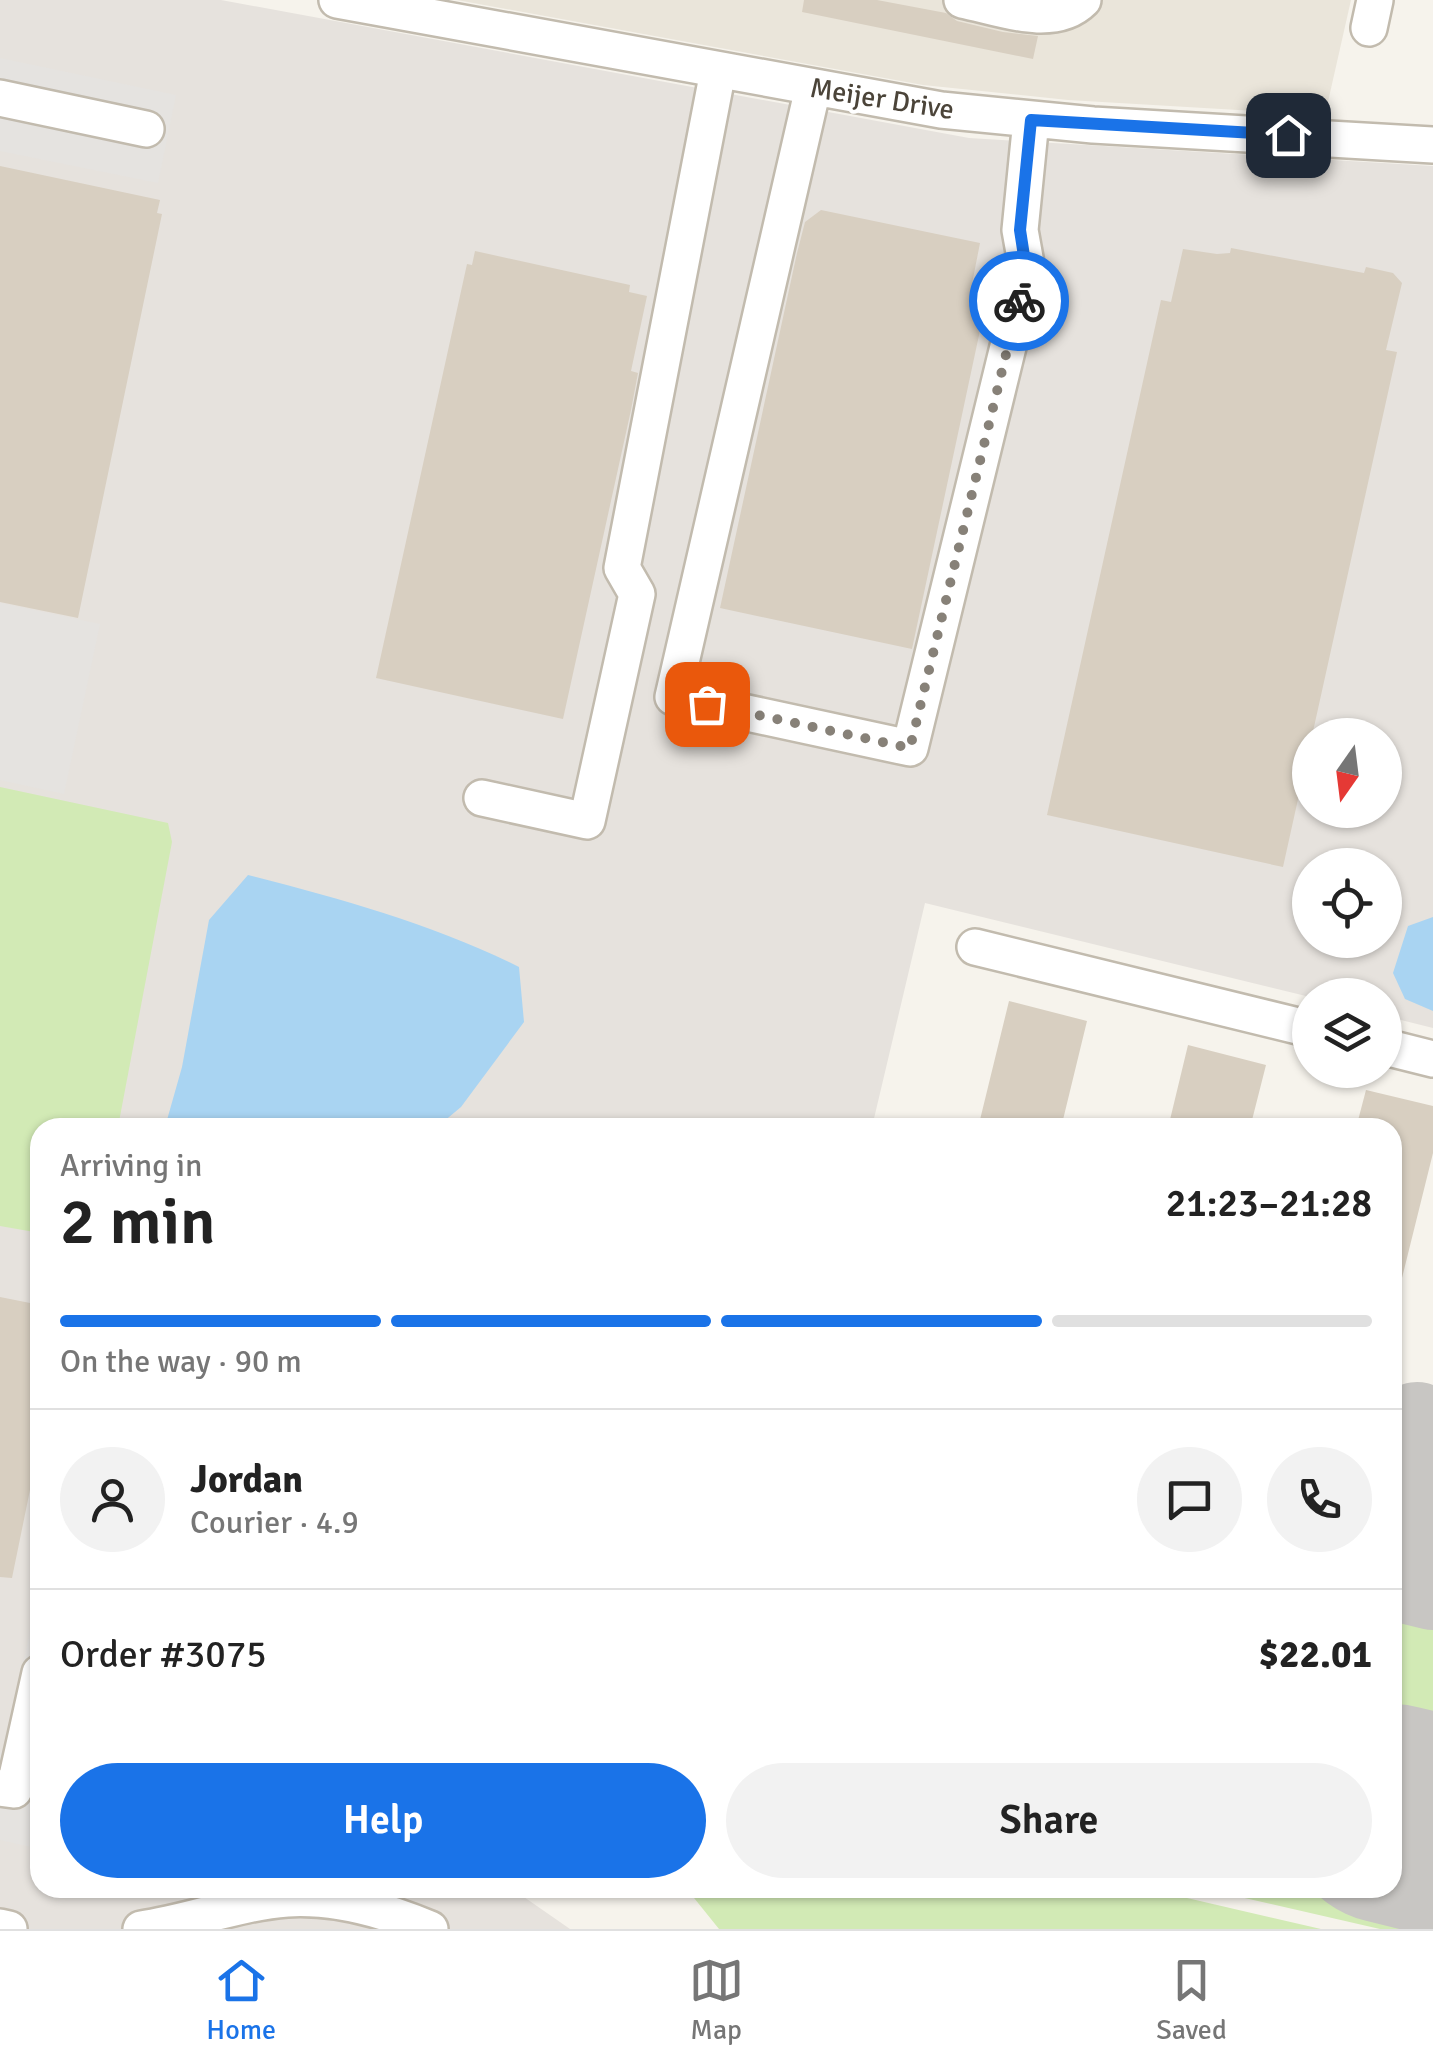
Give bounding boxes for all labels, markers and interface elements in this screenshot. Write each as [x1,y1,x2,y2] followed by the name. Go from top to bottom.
[808,71,956,127] street label: Meijer Drive
[1246,93,1331,178] pin
[1261,108,1316,163] icon: home
[969,251,1069,351] courier
[992,274,1047,329] icon: bike
[665,662,750,747] pin
[680,677,735,732] icon: bag
[1292,718,1402,828] north arrow
[1292,718,1402,1088] map controls
[1292,848,1402,958] button: locate
[1292,978,1402,1088] button: layers
[60,1146,202,1185] text: Arriving in
[1166,1180,1372,1227] text: 21:23–21:28
[60,1182,216,1262] text: 2 min
[60,1342,302,1381] text: On the way · 90 m
[60,1447,165,1552] button: person
[1137,1447,1242,1552] button: chat
[1267,1447,1372,1552] button: phone
[190,1456,303,1503] text: Jordan
[190,1503,359,1542] text: Courier · 4.9
[60,1631,267,1678] text: Order #3075
[1259,1631,1372,1678] text: $22.01
[60,1763,706,1878] button: Help
[726,1763,1372,1878] button: Share
[206,1953,276,2047] tab: Home
[689,1953,744,2047] tab: Map
[1156,1953,1227,2047] tab: Saved

